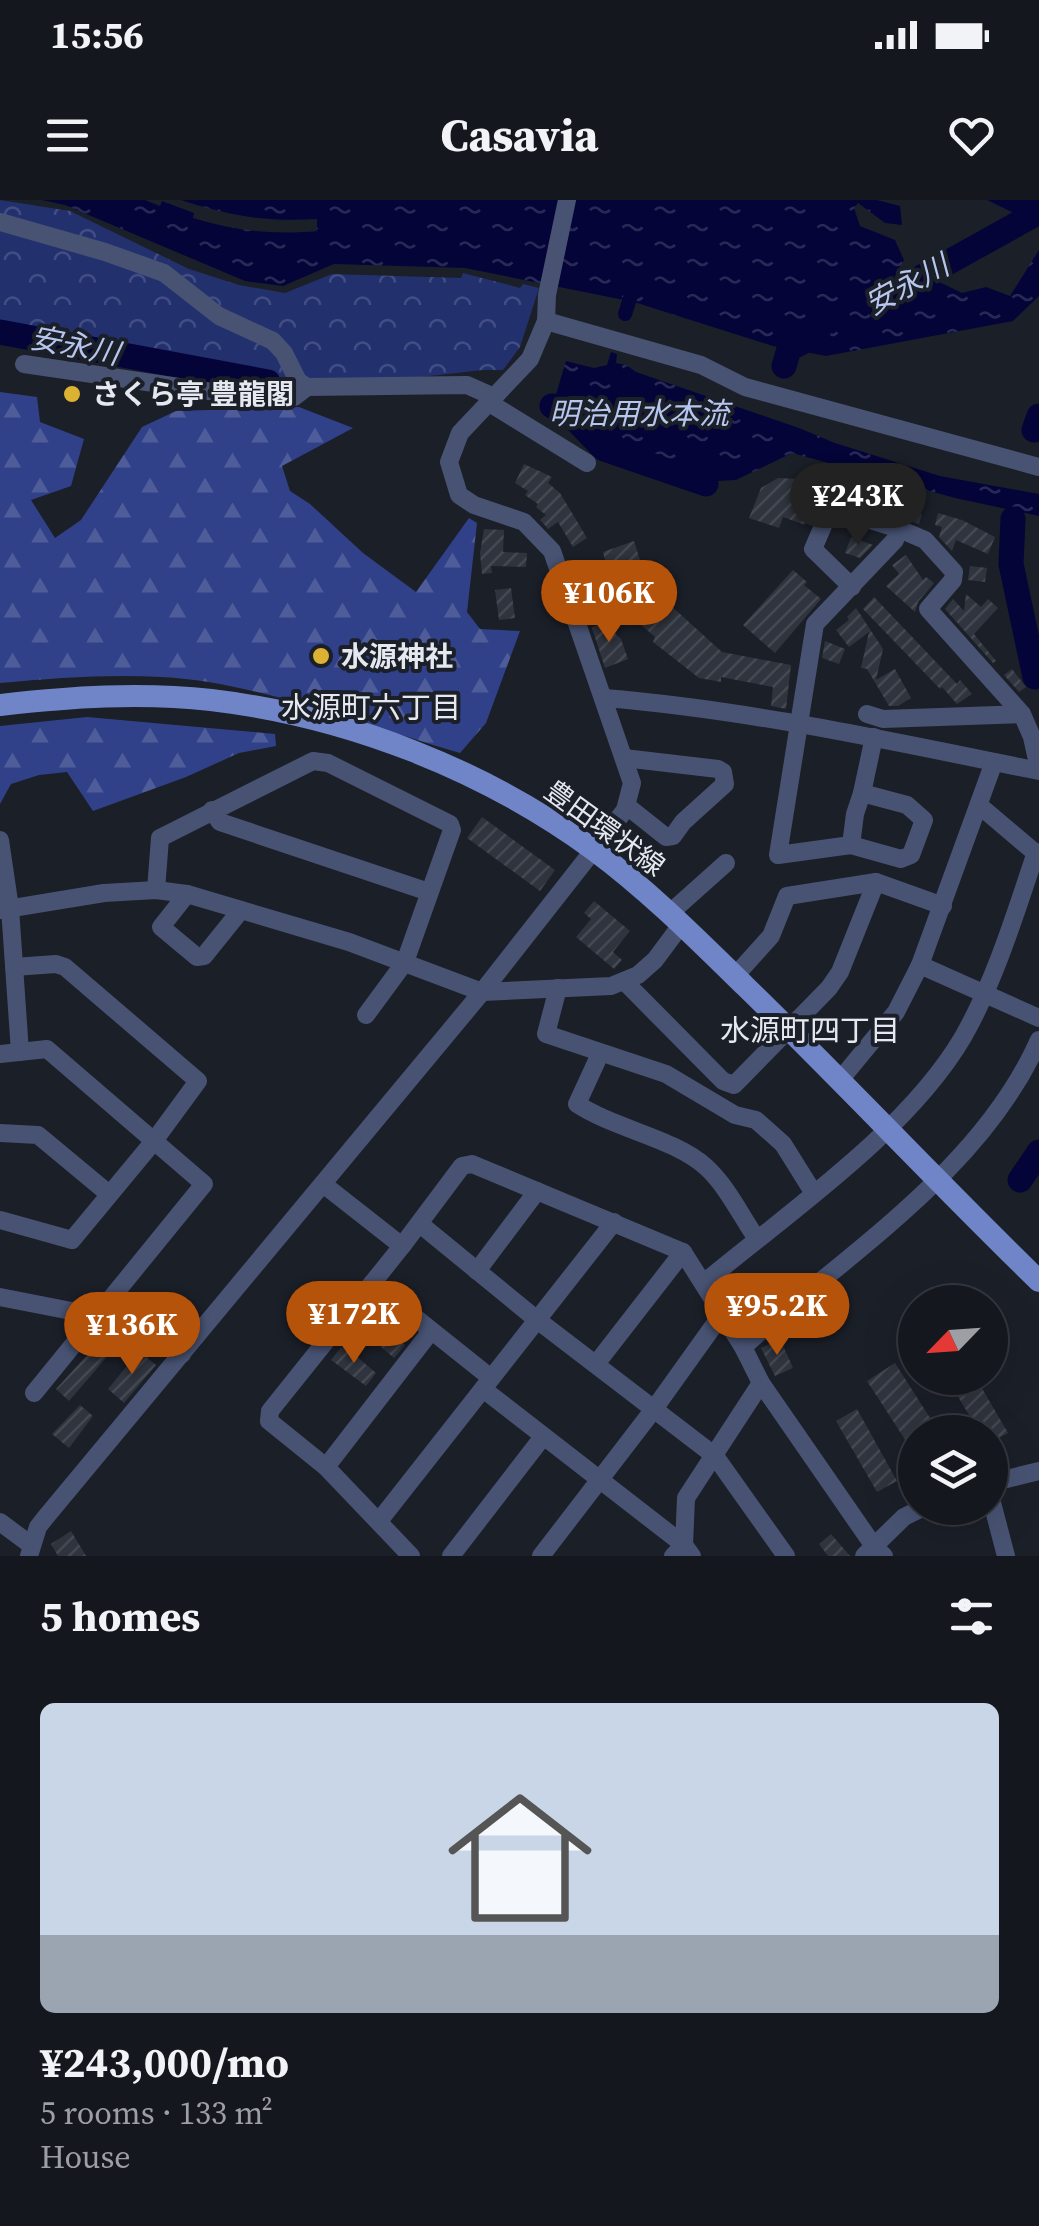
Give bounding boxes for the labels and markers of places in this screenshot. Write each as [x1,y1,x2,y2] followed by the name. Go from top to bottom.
[92,375,294,413] place label: さくら亭 豊龍閣
[61,383,83,405] marker: さくら亭 豊龍閣
[788,463,928,548] pin: ¥243K
[539,560,679,645] pin: ¥106K
[341,637,453,675] place label: 水源神社
[310,645,332,667] marker: 水源神社
[696,1273,858,1358] pin: ¥95.2K
[284,1281,424,1366] pin: ¥172K
[62,1292,202,1377] pin: ¥136K

